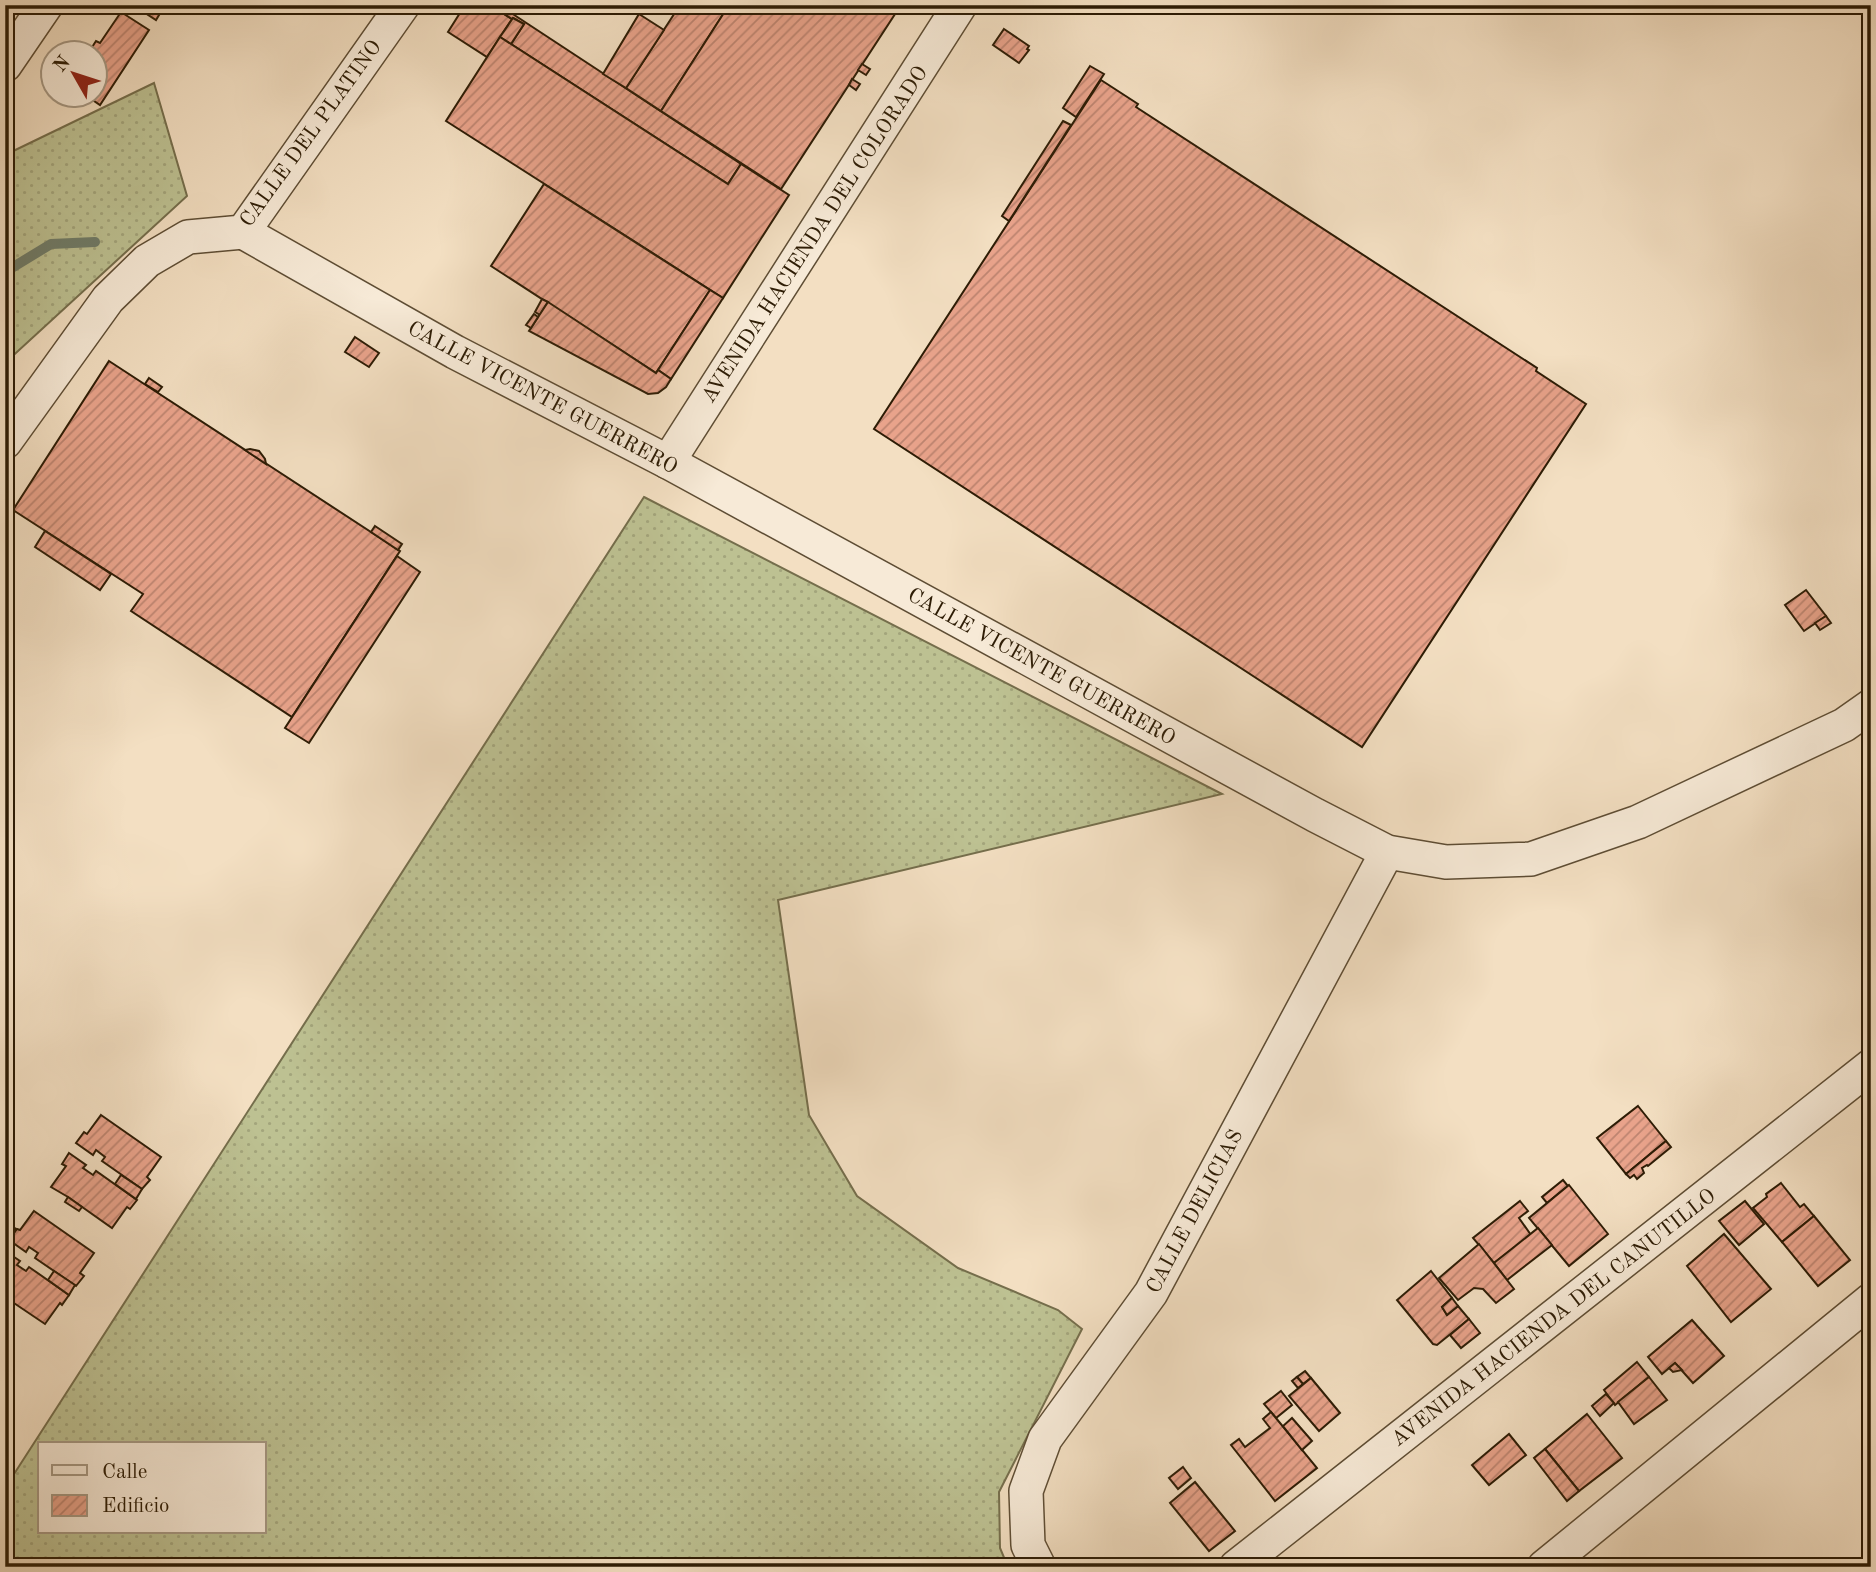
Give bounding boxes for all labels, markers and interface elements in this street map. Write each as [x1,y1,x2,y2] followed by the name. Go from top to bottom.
[237,37,386,231] street label: CALLE DEL PLATINO
[38,38,108,108] north arrow
[51,53,75,76] text: N
[698,63,932,407] street label: AVENIDA HACIENDA DEL COLORADO
[404,318,681,479] street label: CALLE VICENTE GUERRERO
[904,585,1179,750] street label: CALLE VICENTE GUERRERO
[1143,1126,1247,1297] street label: CALLE DELICIAS
[1388,1185,1720,1451] street label: AVENIDA HACIENDA DEL CANUTILLO
[38,1442,266,1534] legend
[102,1462,147,1483] text: Calle
[102,1496,170,1517] text: Edificio

